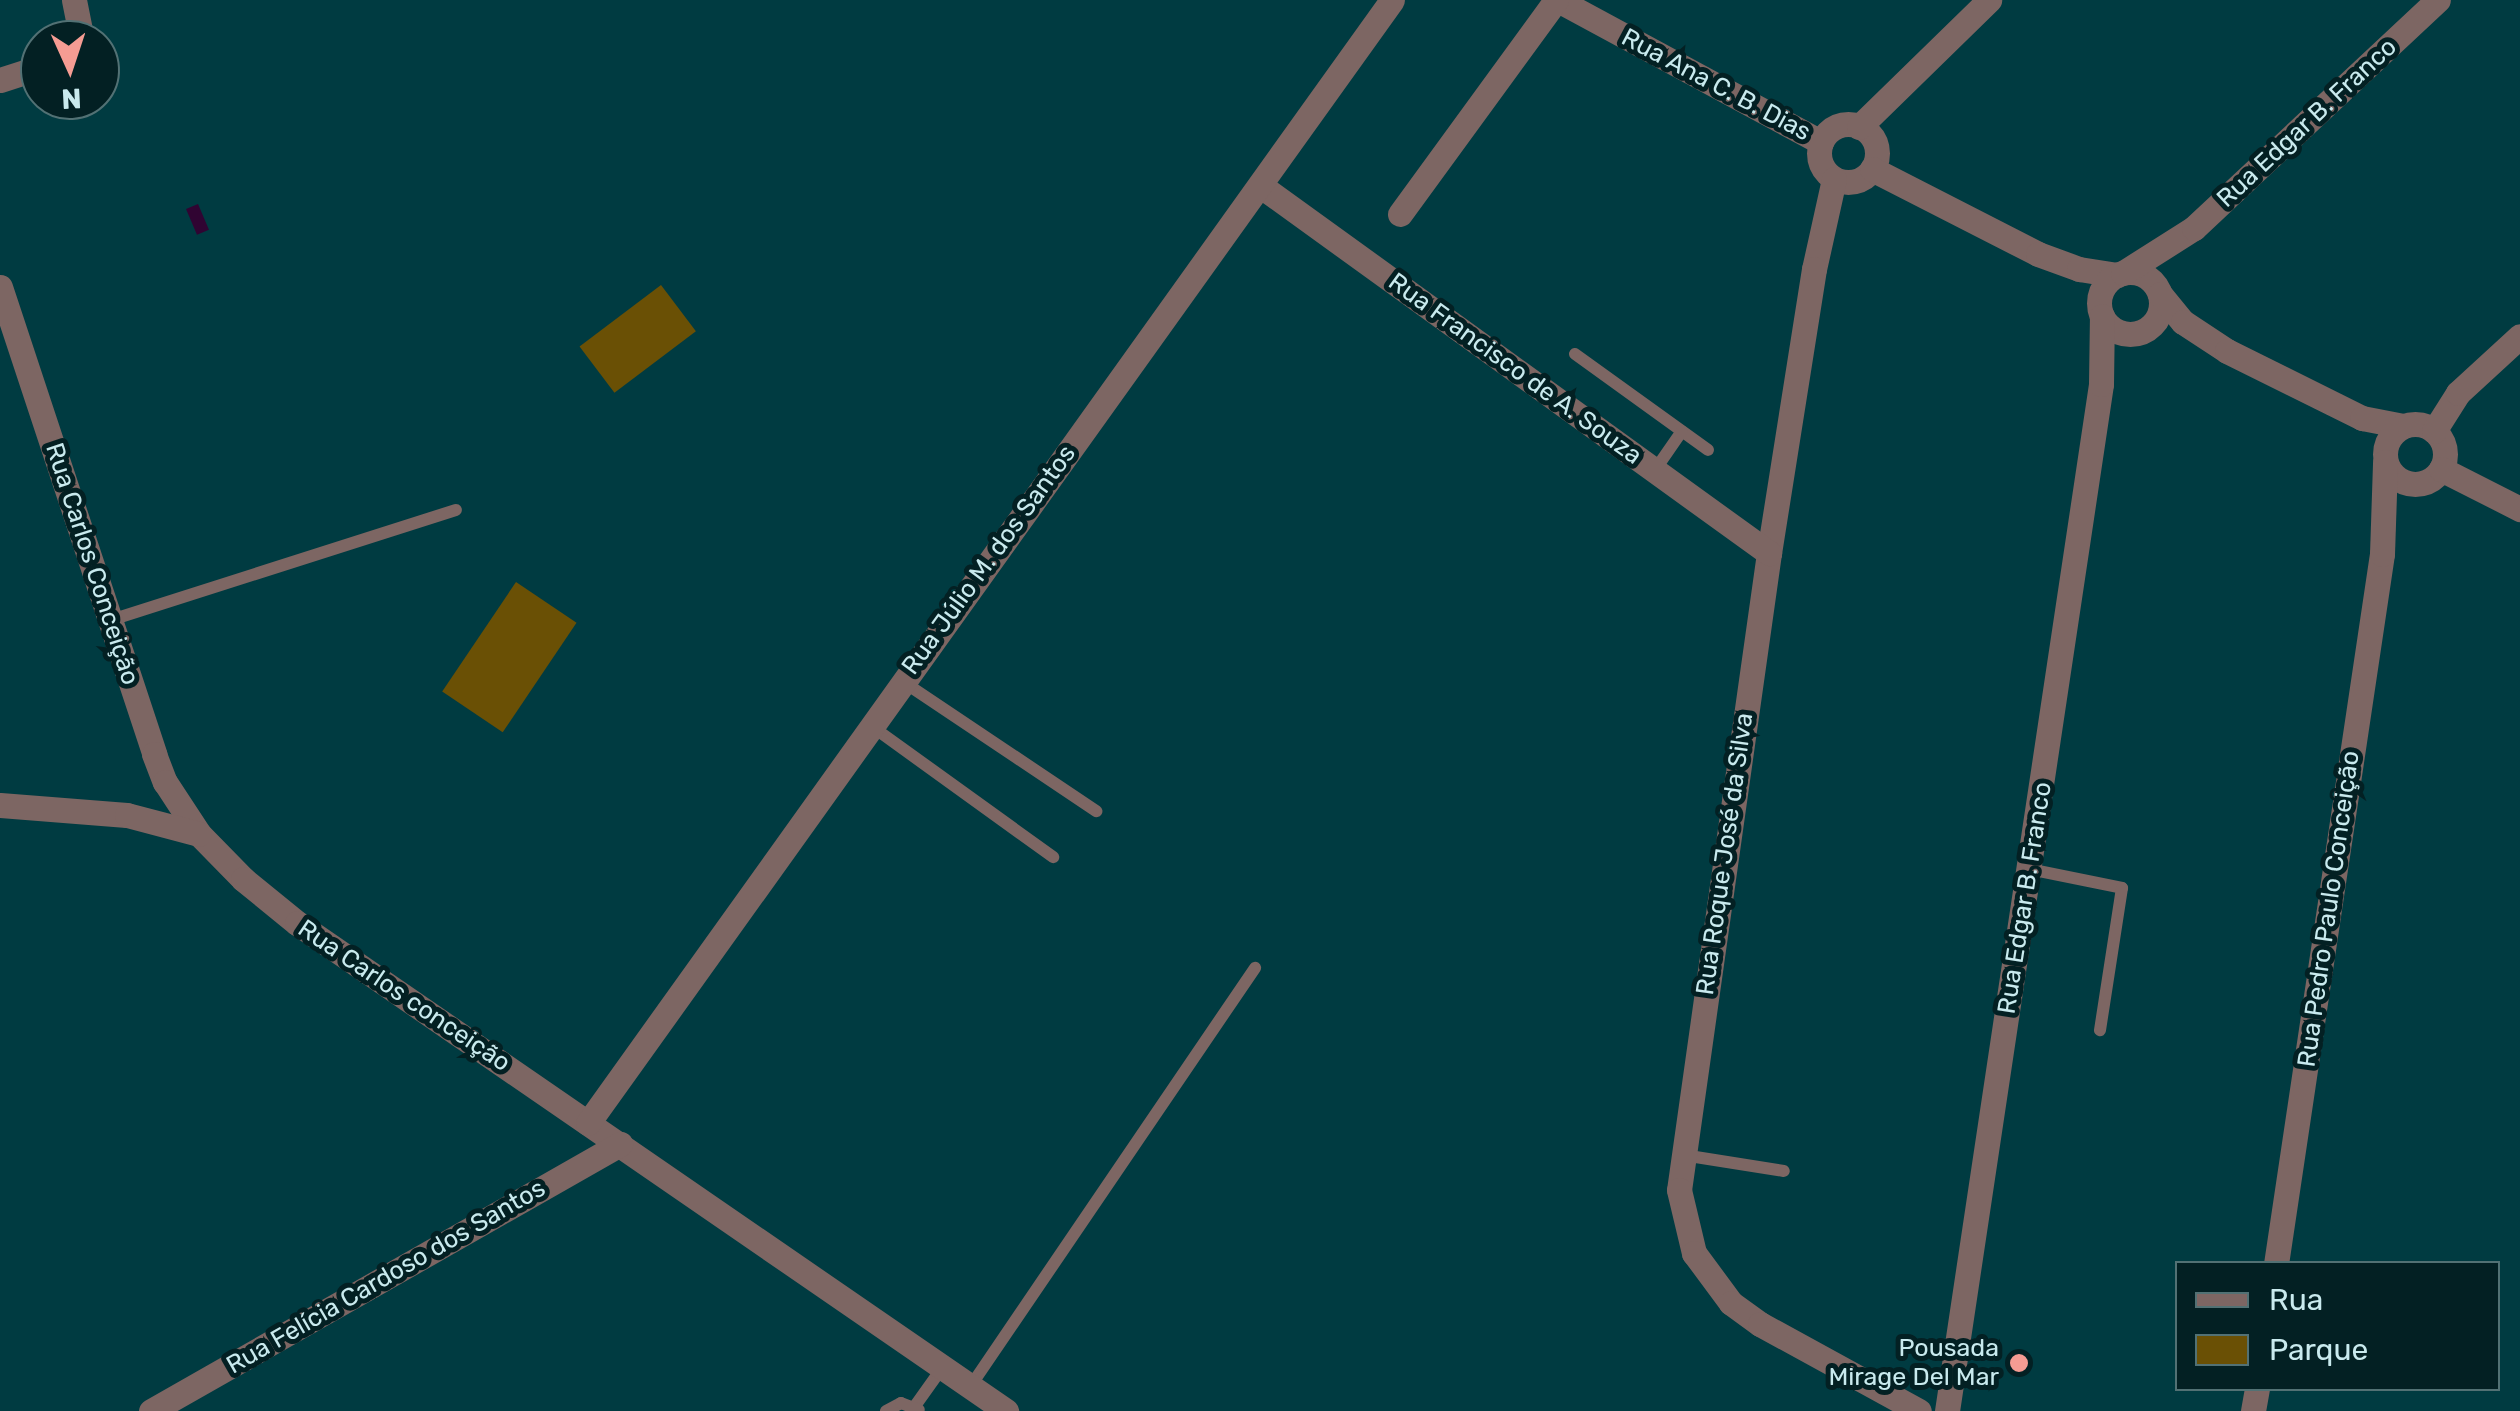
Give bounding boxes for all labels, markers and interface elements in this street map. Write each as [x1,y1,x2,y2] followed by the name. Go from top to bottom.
[20,20,120,120] north arrow
[1616,22,1816,148] street label: Rua Ana C. B. Dias
[2211,32,2403,214] street label: Rua Edgar B. Franco
[61,81,82,115] text: N
[1382,267,1648,471] street label: Rua Francisco de A. Souza
[39,439,145,689] street label: Rua Carlos Conceição
[896,439,1082,681] street label: Rua Júlio M. dos Santos
[1690,711,1760,997] street label: Rua Roque José da Silva
[2292,749,2366,1069] street label: Rua Pedro Paulo Conceição
[1992,780,2058,1016] street label: Rua Edgar B. Franco
[292,914,516,1078] street label: Rua Carlos conceição
[221,1173,551,1381] street label: Rua Felícia Cardoso dos Santos
[2175,1261,2500,1391] legend
[2269,1282,2323,1318] text: Rua
[2269,1332,2368,1368] text: Parque
[1828,1334,1999,1393] place label: Pousada Mirage Del Mar
[2008,1352,2030,1374] marker: Pousada Mirage Del Mar

